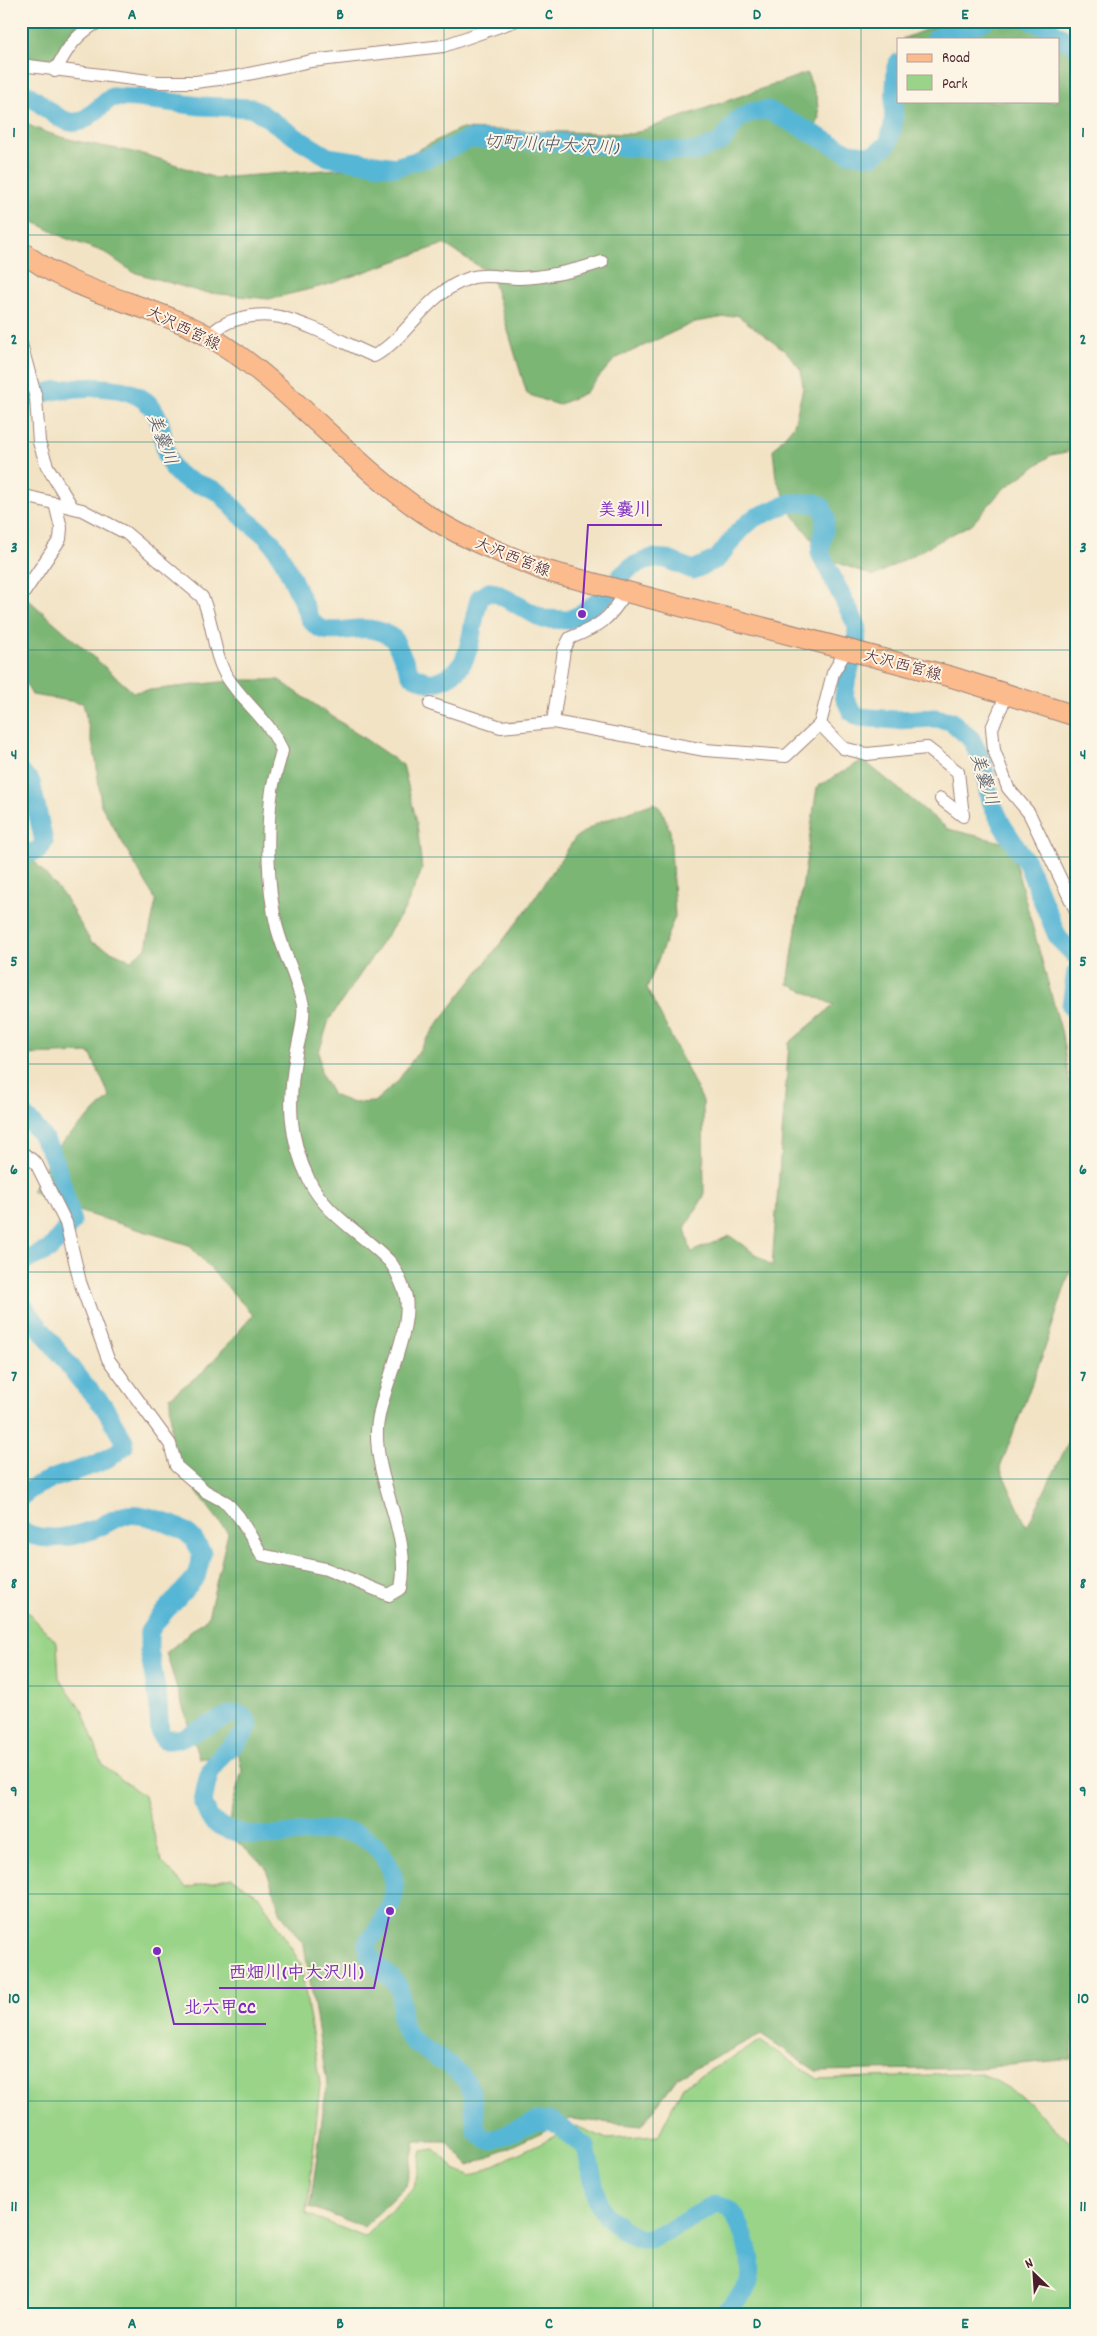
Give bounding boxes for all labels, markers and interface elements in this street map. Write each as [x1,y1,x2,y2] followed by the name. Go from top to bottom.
[128,4,137,27] text: A
[336,4,344,27] text: B
[545,4,553,27] text: C
[753,4,762,27] text: D
[961,4,969,27] text: E
[897,38,1060,102] legend
[942,48,970,70] text: Road
[942,74,968,96] text: Park
[12,122,16,145] text: 1
[1081,122,1085,145] text: 1
[483,130,620,163] water label: 切町川(中大沢川)
[142,301,224,357] street label: 大沢西宮線
[11,329,18,352] text: 2
[1080,329,1087,352] text: 2
[139,410,182,470] water label: 美嚢川
[588,492,662,525] callout: 美嚢川
[598,499,652,524] text: 美嚢川
[471,533,553,584] street label: 大沢西宮線
[10,537,18,560] text: 3
[1079,537,1087,560] text: 3
[861,645,944,688] street label: 大沢西宮線
[11,744,17,767] text: 4
[1080,744,1086,767] text: 4
[962,750,1003,809] water label: 美嚢川
[10,951,18,974] text: 5
[1079,951,1087,974] text: 5
[10,1159,18,1182] text: 6
[1079,1159,1087,1182] text: 6
[11,1366,17,1389] text: 7
[1080,1366,1086,1389] text: 7
[11,1573,18,1596] text: 8
[1080,1573,1087,1596] text: 8
[10,1781,18,1804] text: 9
[1079,1781,1087,1804] text: 9
[219,1955,374,1988] callout: 西畑川(中大沢川)
[229,1962,364,1987] text: 西畑川(中大沢川)
[8,1988,20,2011] text: 10
[1077,1988,1089,2011] text: 10
[174,1991,266,2024] callout: 北六甲CC
[184,1997,256,2022] text: 北六甲CC
[10,2196,18,2219] text: 11
[1079,2196,1087,2219] text: 11
[1010,2248,1060,2298] north arrow
[1022,2253,1037,2275] text: N
[128,2313,137,2336] text: A
[336,2313,344,2336] text: B
[545,2313,553,2336] text: C
[753,2313,762,2336] text: D
[961,2313,969,2336] text: E

